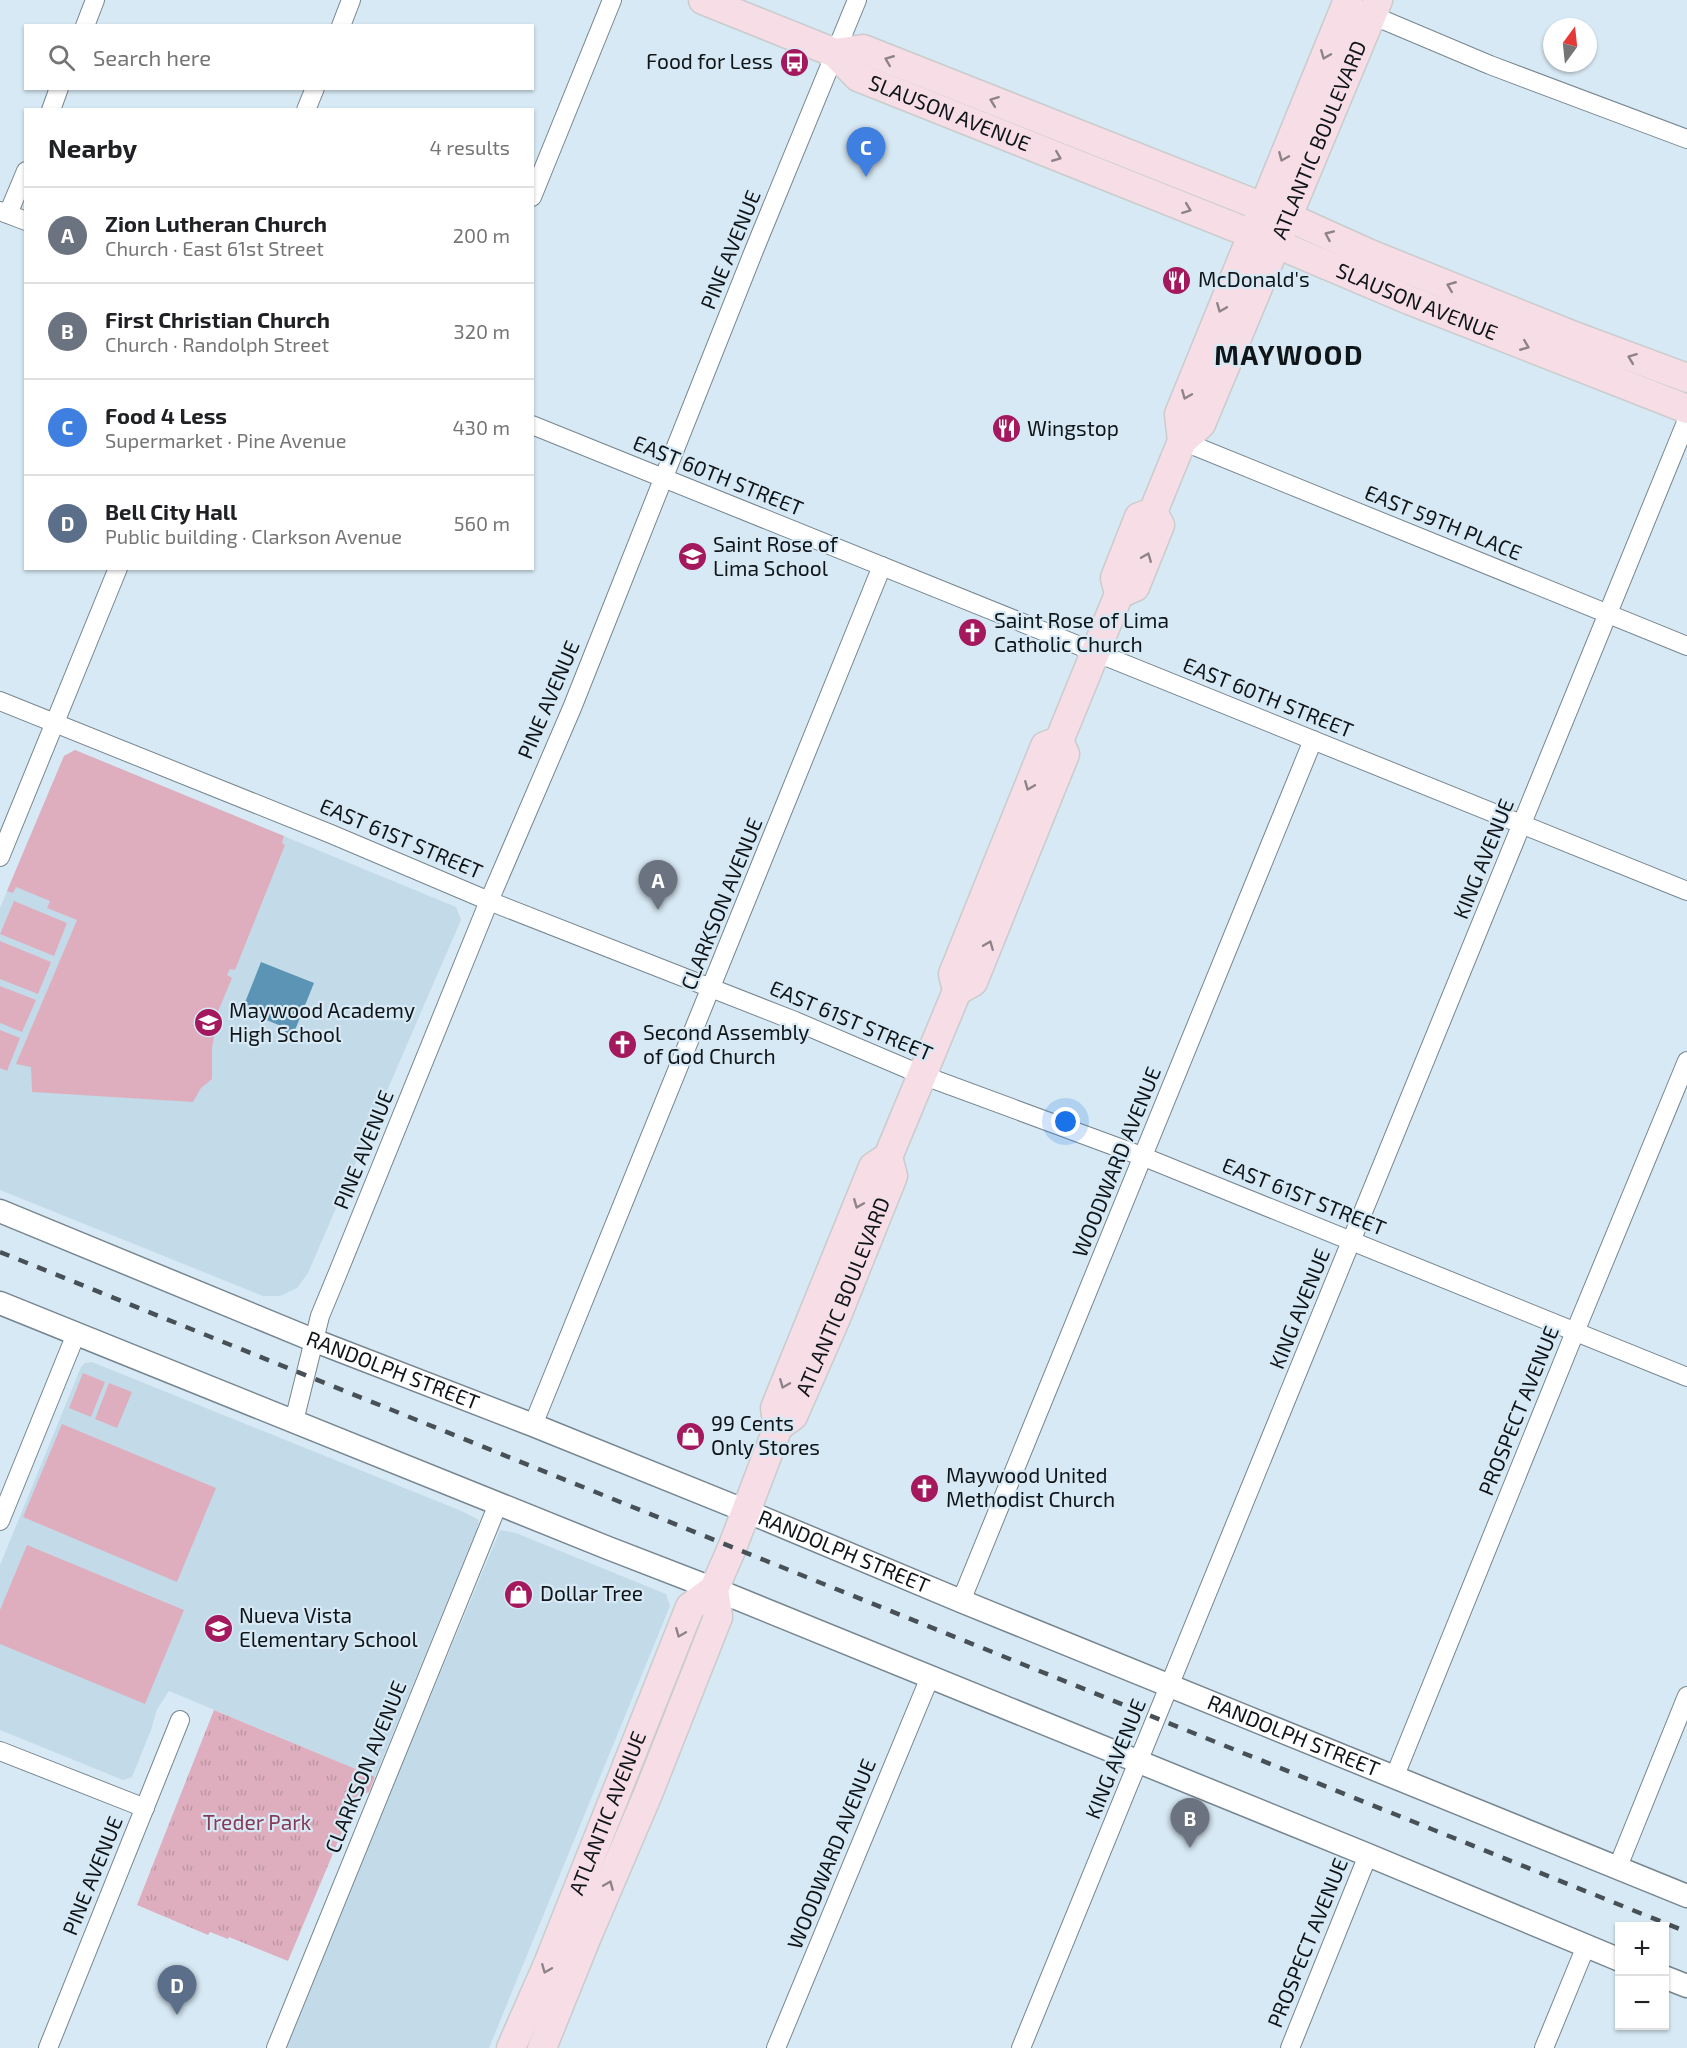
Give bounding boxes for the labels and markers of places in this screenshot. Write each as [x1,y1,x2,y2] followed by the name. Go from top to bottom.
[778,46,810,78] bus stop icon: Food for Less
[646,48,773,73] place label: Food for Less
[846,128,886,177] pin: C
[1161,264,1193,296] restaurant icon: McDonald's
[1198,266,1310,291] place label: McDonald's
[990,413,1022,445] restaurant icon: Wingstop
[1027,415,1119,440] place label: Wingstop
[713,531,839,580] place label: Saint Rose of Lima School
[676,541,708,573] school or university icon: Saint Rose of Lima School
[994,607,1169,656] place label: Saint Rose of Lima Catholic Church
[957,617,989,649] church icon: Saint Rose of Lima Catholic Church
[638,860,678,910] pin: A
[229,997,415,1046] place label: Maywood Academy High School
[192,1007,224,1039] school or university icon: Maywood Academy High School
[643,1019,809,1068] place label: Second Assembly of God Church
[606,1029,638,1061] church icon: Second Assembly of God Church
[711,1410,820,1459] place label: 99 Cents Only Stores
[674,1420,706,1452] shop icon: 99 Cents Only Stores
[946,1462,1115,1511] place label: Maywood United Methodist Church
[909,1472,941,1504] church icon: Maywood United Methodist Church
[503,1578,535,1610] shop icon: Dollar Tree
[540,1580,643,1605] place label: Dollar Tree
[239,1602,419,1651] place label: Nueva Vista Elementary School
[202,1612,234,1644] school or university icon: Nueva Vista Elementary School
[1170,1798,1210,1848] pin: B
[158,1966,196,2015] pin: D

